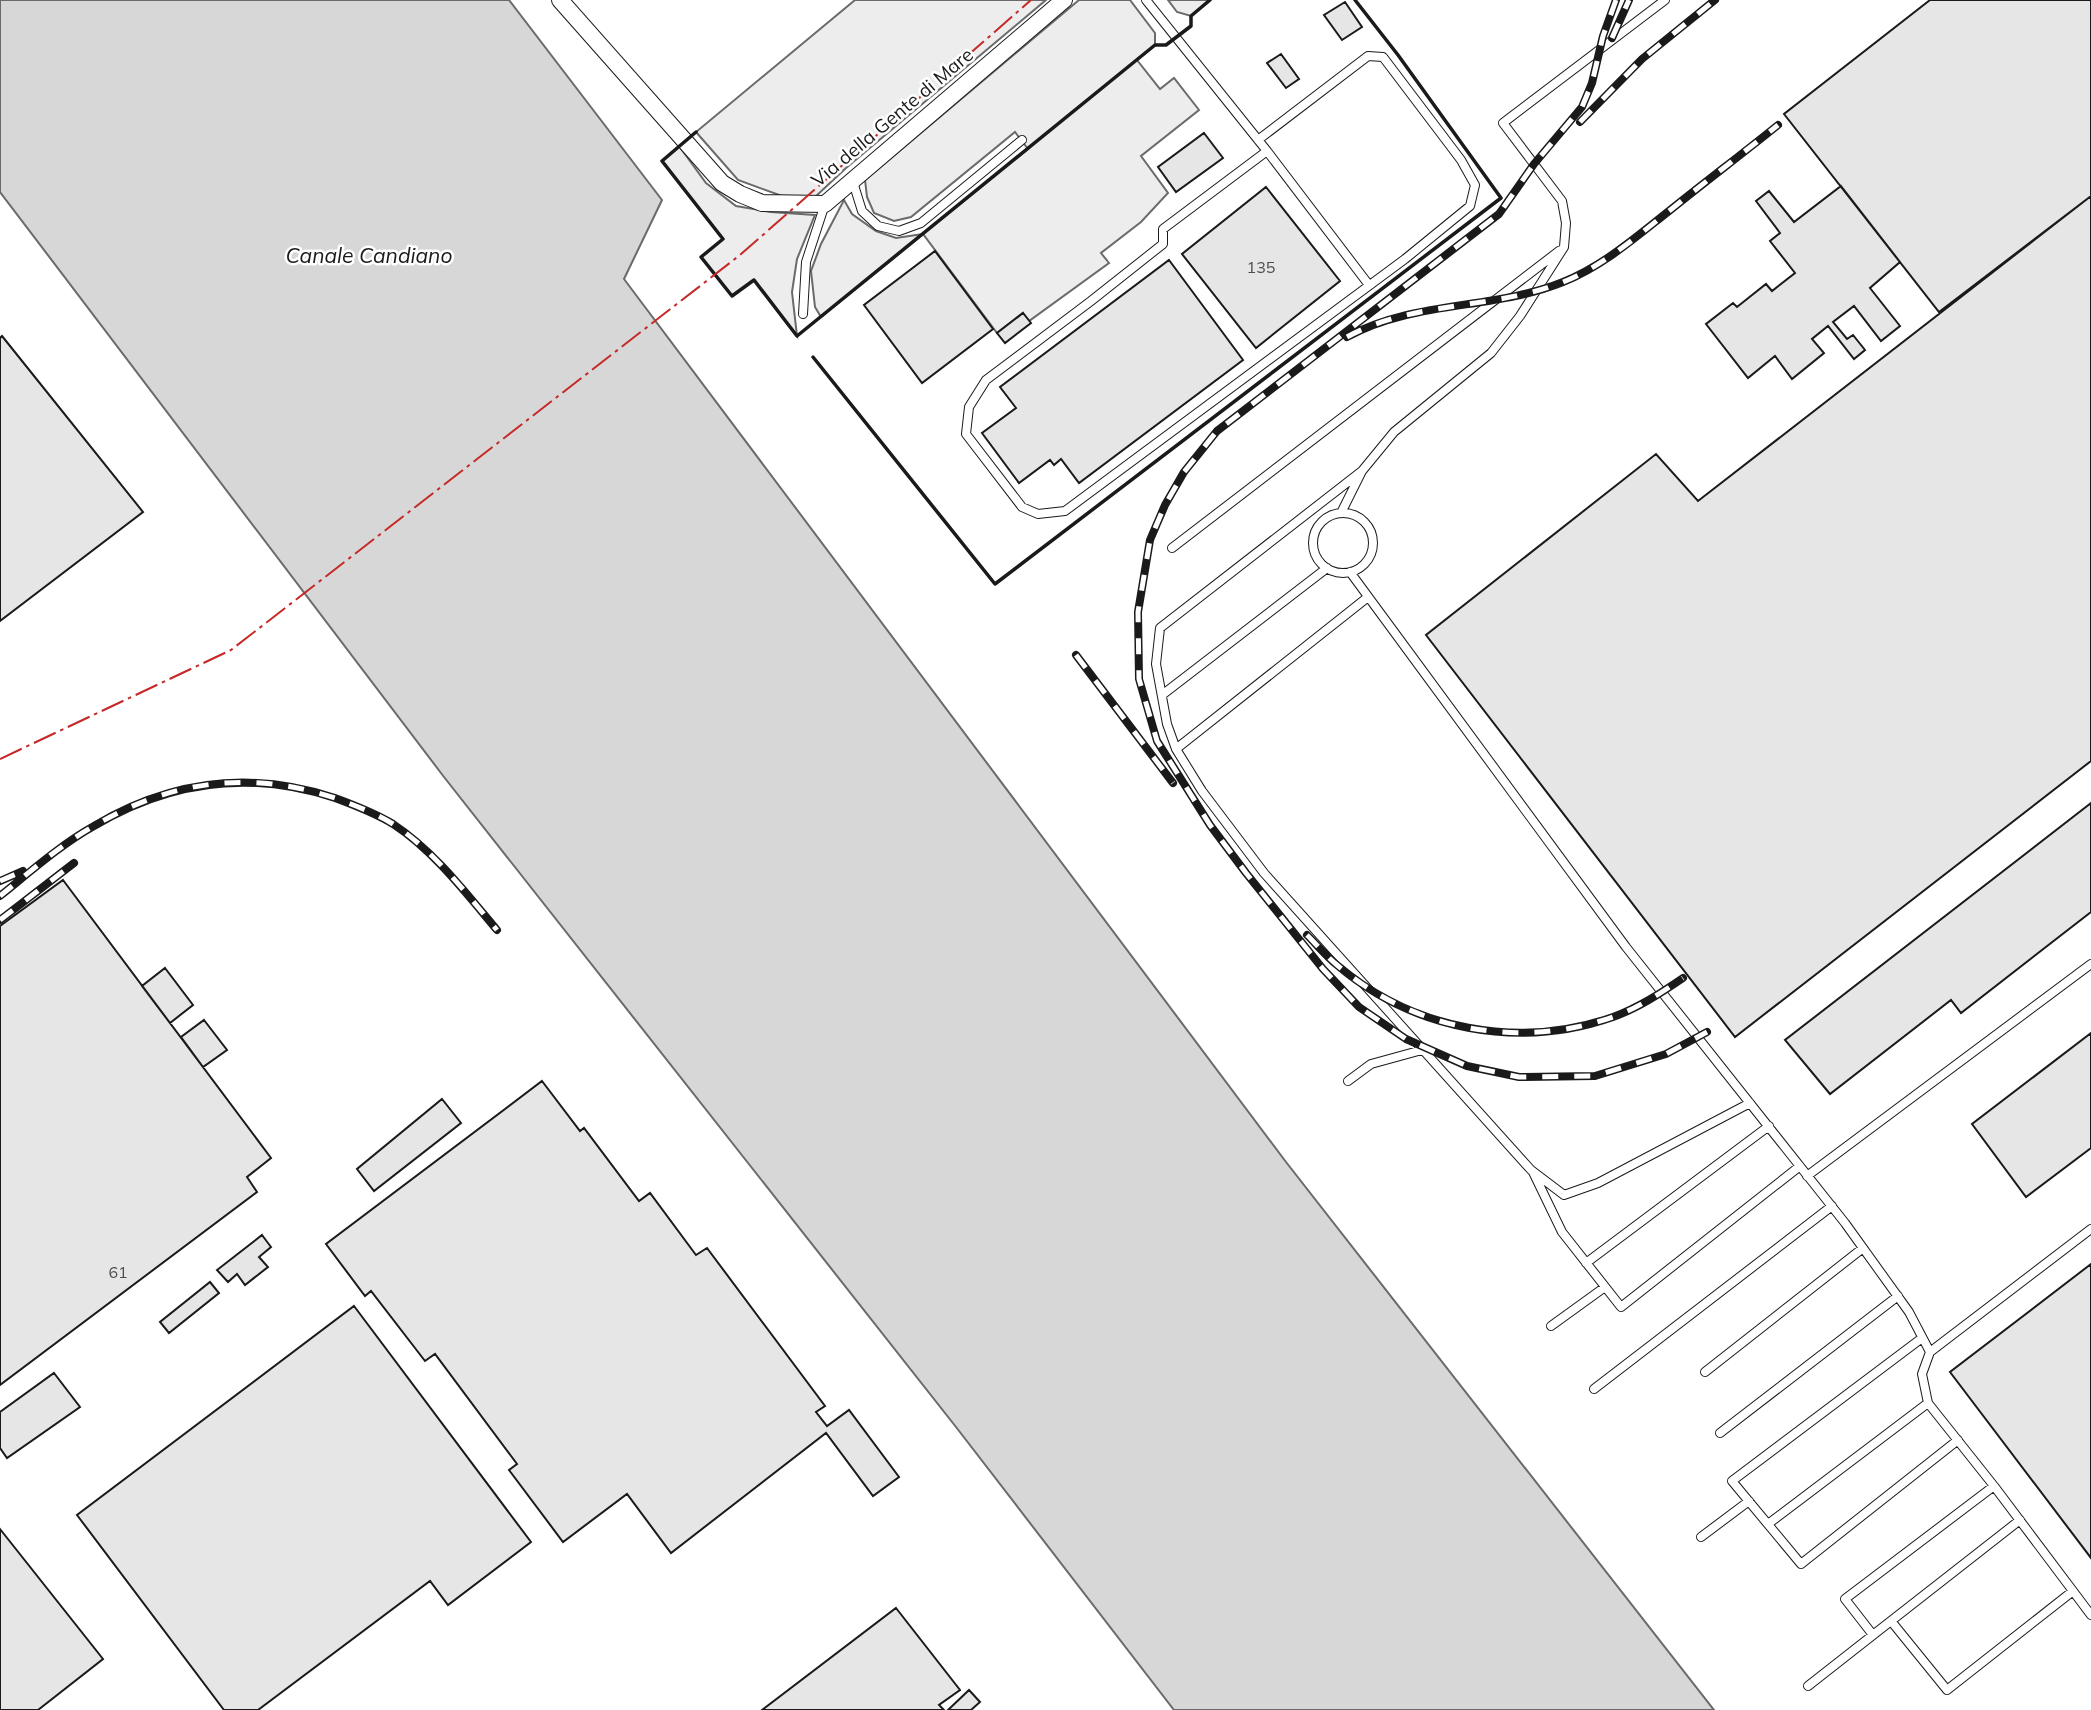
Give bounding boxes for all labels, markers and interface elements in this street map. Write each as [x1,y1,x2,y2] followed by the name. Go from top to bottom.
[806,42,978,192] street label: Via della Gente di Mare
[286,242,452,268] water label: Canale Candiano
[1247,257,1275,277] house number: 135
[108,1262,128,1282] house number: 61

